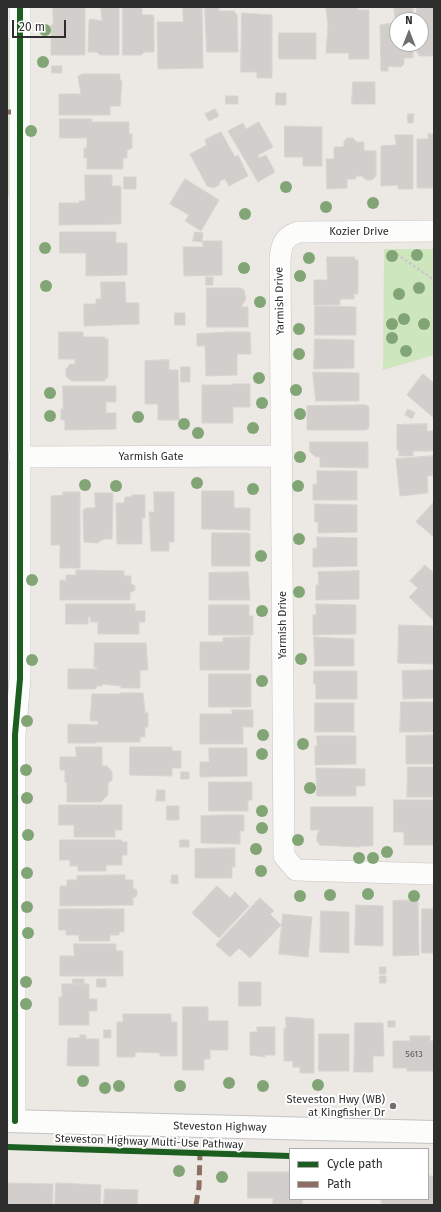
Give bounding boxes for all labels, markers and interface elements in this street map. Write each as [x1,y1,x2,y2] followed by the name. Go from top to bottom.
[14,12,68,38] scale bar
[389,12,429,52] north arrow
[405,14,413,27] text: N
[19,20,45,34] text: 20 m
[329,225,389,239] street label: Kozier Drive
[273,267,287,335] street label: Yarmish Drive
[118,450,184,464] street label: Yarmish Gate
[276,591,290,659] street label: Yarmish Drive
[405,1049,423,1059] house number: 5613
[287,1093,385,1119] place label: Steveston Hwy (WB) at Kingfisher Dr
[388,1101,398,1111] marker: Steveston Hwy (WB) at Kingfisher Dr
[173,1120,267,1134] street label: Steveston Highway
[55,1132,243,1152] street label: Steveston Highway Multi-Use Pathway
[289,1148,429,1200] legend
[327,1157,383,1171] text: Cycle path
[327,1177,351,1191] text: Path

